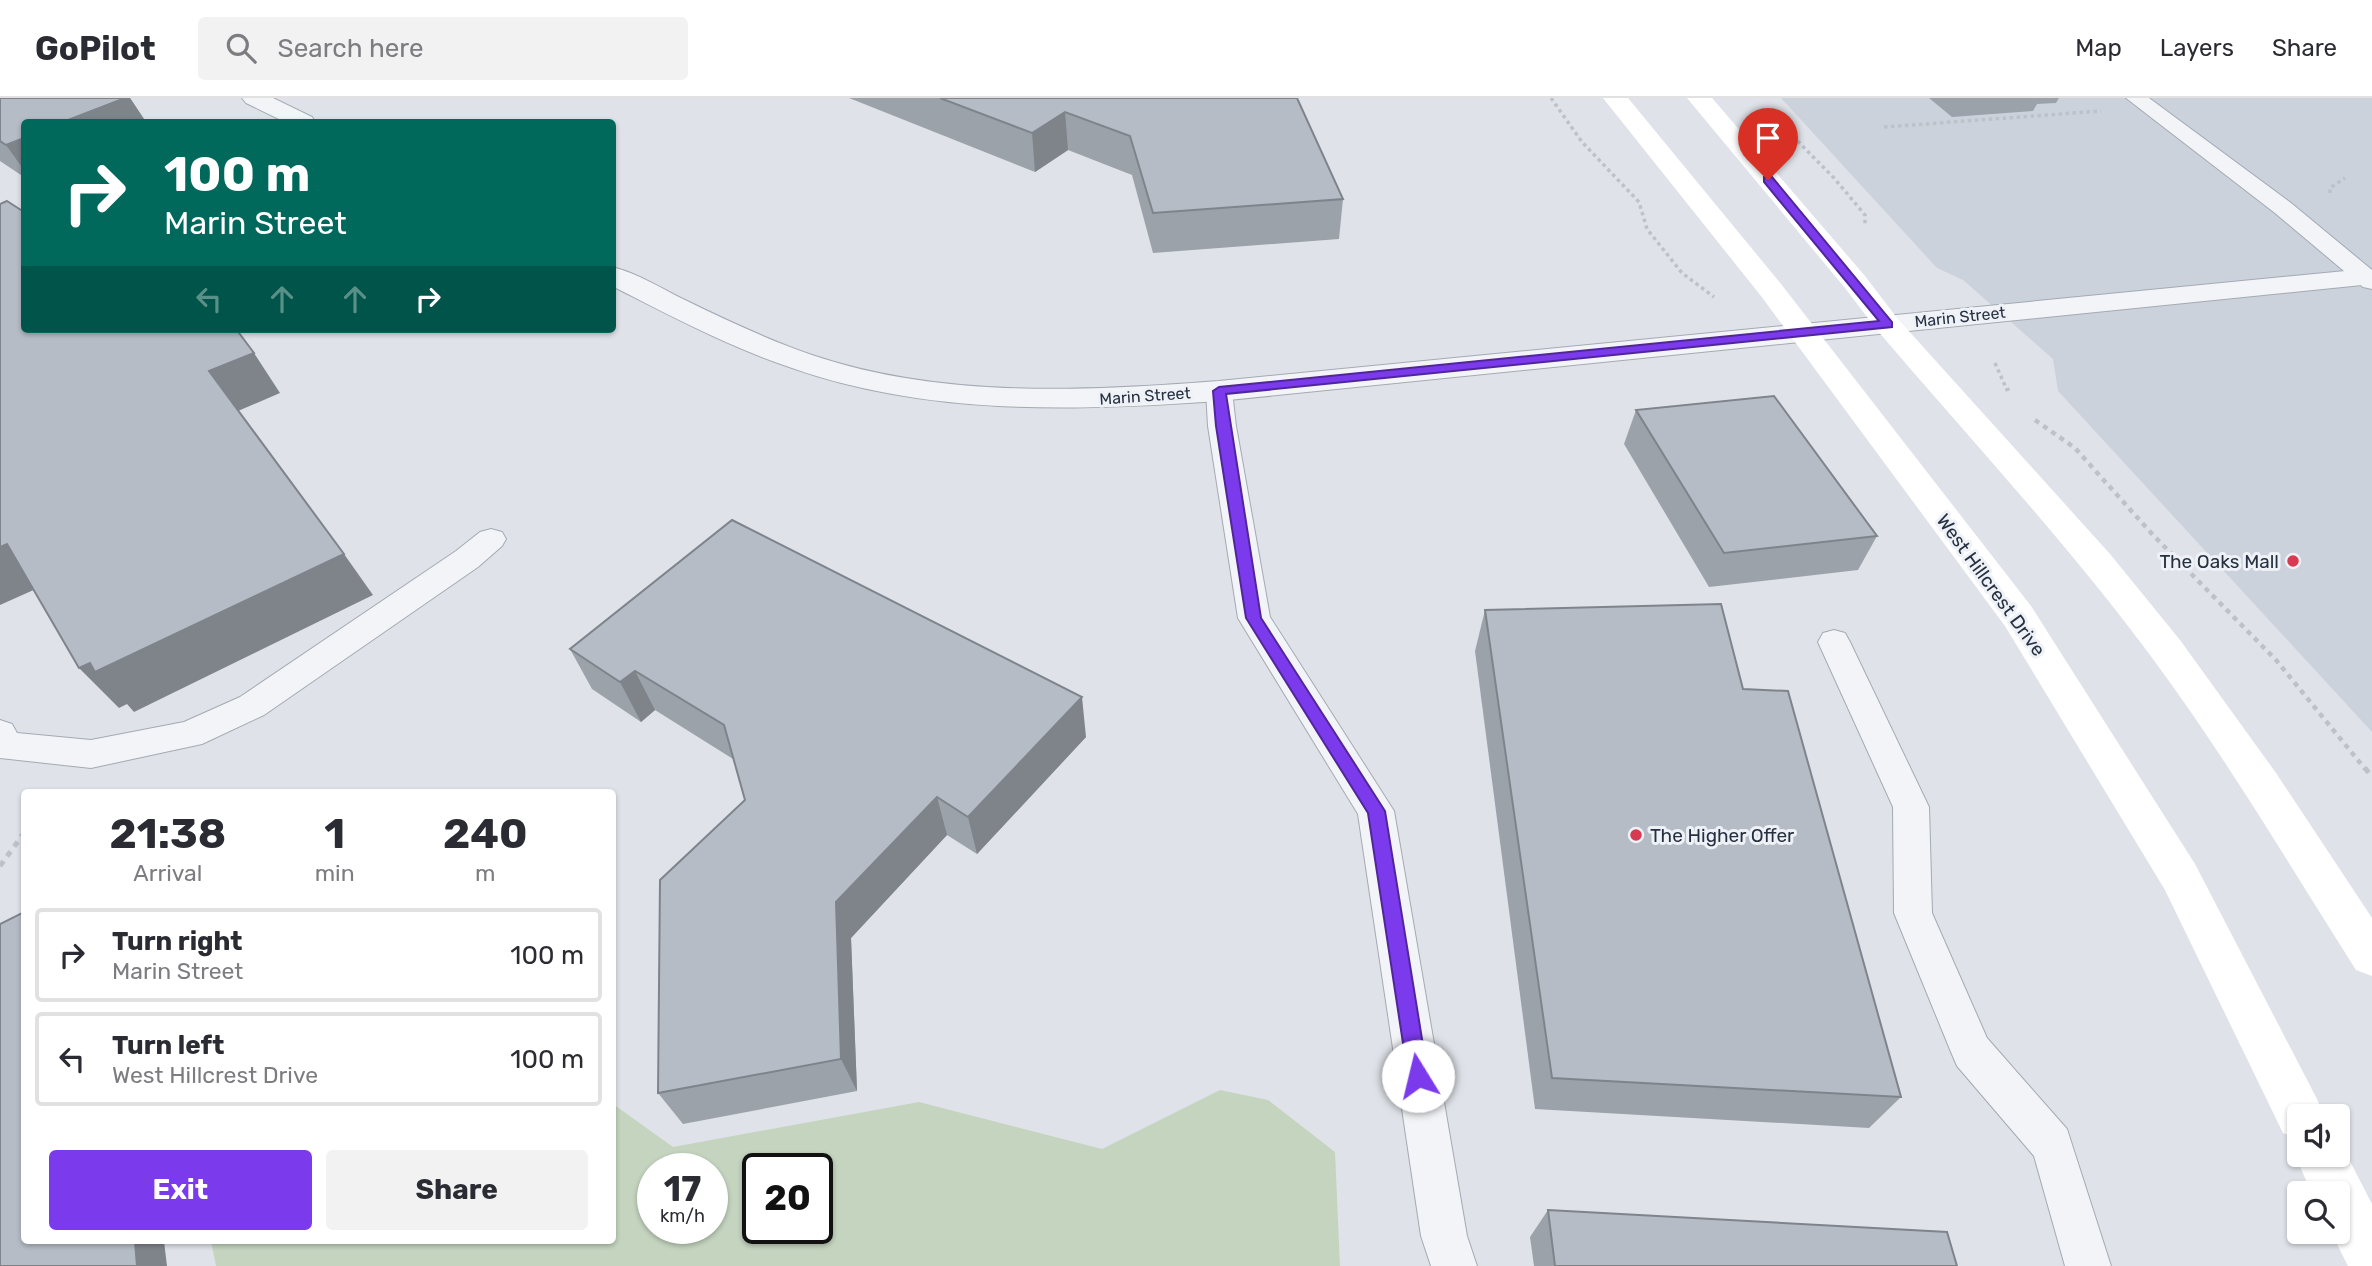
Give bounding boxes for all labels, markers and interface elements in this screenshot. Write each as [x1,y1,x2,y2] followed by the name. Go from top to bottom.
[198,17,688,80] search box
[35,29,156,68] text: GoPilot
[222,29,260,67] icon: search
[278,33,423,64] text: Search here
[2075,34,2122,62] text: Map
[2160,34,2234,62] text: Layers
[2272,34,2337,62] text: Share
[1738,108,1798,180] pin
[1749,119,1787,157] icon: arrive
[164,145,310,203] text: 100 m
[49,147,140,238] icon: right
[164,204,347,242] text: Marin Street
[190,280,228,318] icon: left
[263,280,301,318] icon: ahead
[336,280,374,318] icon: ahead
[409,280,447,318] icon: right
[1914,303,2006,331] street label: Marin Street
[1099,383,1191,409] street label: Marin Street
[1932,509,2050,661] street label: West Hillcrest Drive
[2159,550,2279,573] place label: The Oaks Mall
[2285,553,2301,569] marker: The Oaks Mall
[110,809,226,859] text: 21:38
[324,809,345,859] text: 1
[443,809,527,859] text: 240
[1650,824,1795,847] place label: The Higher Offer
[1628,827,1644,843] marker: The Higher Offer
[133,859,202,887] text: Arrival
[315,859,355,887] text: min
[475,859,496,887] text: m
[112,926,242,957] text: Turn right
[53,936,91,974] icon: right
[510,940,584,971] text: 100 m
[112,957,243,985] text: Marin Street
[112,1030,224,1061] text: Turn left
[1381,1039,1455,1113] position arrow
[53,1040,91,1078] icon: left
[510,1044,584,1075] text: 100 m
[112,1061,318,1089] text: West Hillcrest Drive
[2287,1104,2350,1244] map controls
[2287,1104,2350,1167] button: sound
[49,1150,312,1230] button: Exit
[326,1150,588,1230] button: Share
[742,1153,833,1244] speed limit sign: 20
[664,1168,701,1210] text: 17
[2287,1181,2350,1244] button: search
[660,1205,705,1227] text: km/h

